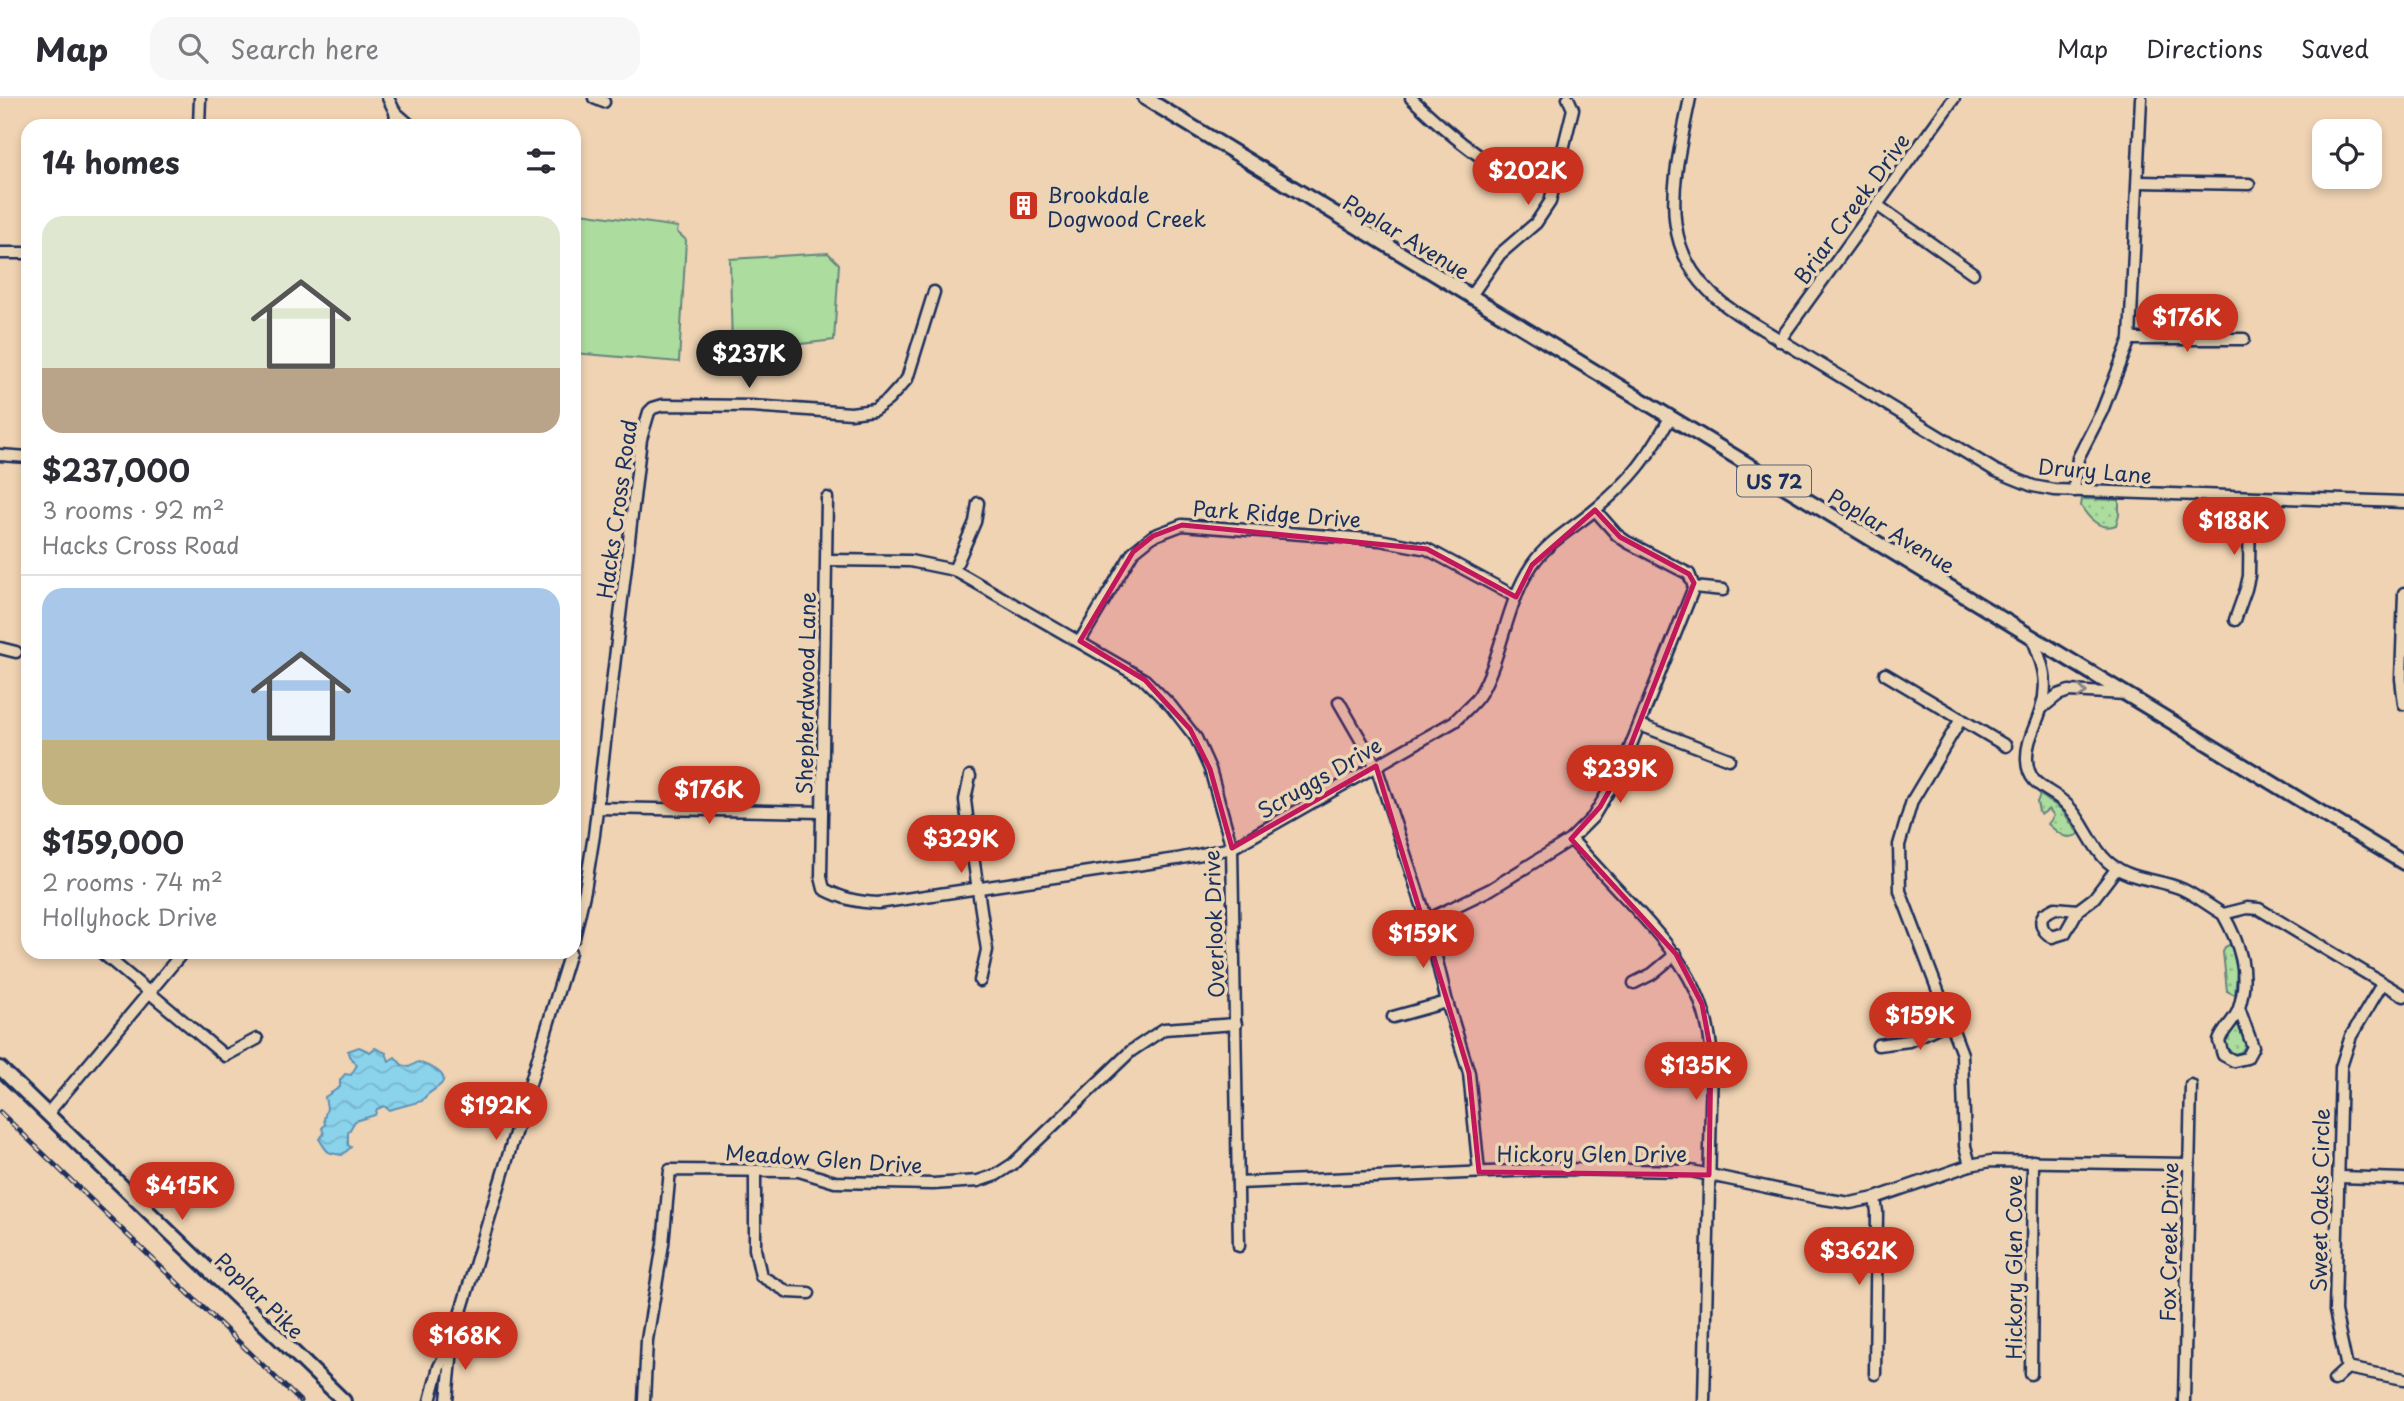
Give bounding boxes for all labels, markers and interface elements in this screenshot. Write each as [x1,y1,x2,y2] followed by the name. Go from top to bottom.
[150,17,640,80] search box
[35,23,108,73] text: Map
[174,29,212,67] icon: search
[230,29,379,68] text: Search here
[2057,30,2108,66] text: Map
[2146,30,2263,66] text: Directions
[2301,30,2369,66] text: Saved
[2312,119,2382,189] map controls
[2312,119,2382,189] button: locate
[1785,126,1917,290] street label: Briar Creek Drive
[42,139,180,184] text: 14 homes
[522,142,560,180] icon: filters
[1479,148,1577,207] pin: $202K
[1489,152,1567,187] text: $202K
[1047,178,1207,234] place label: Brookdale Dogwood Creek
[1337,185,1477,287] street label: Poplar Avenue
[1007,189,1041,223] building icon: Brookdale Dogwood Creek
[238,261,364,387] icon: home
[2138,294,2236,354] pin: $176K
[2152,299,2222,334] text: $176K
[700,330,798,390] pin: $237K
[712,335,786,370] text: $237K
[588,417,644,601] street label: Hacks Cross Road
[42,447,190,492] text: $237,000
[2037,449,2153,491] street label: Drury Lane
[1737,466,1811,496] road number: US 72
[1822,479,1962,581] street label: Poplar Avenue
[1192,491,1362,535] street label: Park Ridge Drive
[42,492,225,527] text: 3 rooms · 92 m²
[2185,498,2283,557] pin: $188K
[2199,502,2269,537] text: $188K
[42,527,240,562] text: Hacks Cross Road
[787,591,823,795] street label: Shepherdwood Lane
[238,633,364,759] icon: home
[2077,684,2088,699] one-way arrow
[1251,728,1387,826] street label: Scruggs Drive
[1571,746,1669,805] pin: $239K
[1582,750,1658,785] text: $239K
[660,766,758,826] pin: $176K
[674,771,744,806] text: $176K
[912,816,1010,875] pin: $329K
[42,819,184,864] text: $159,000
[923,820,999,855] text: $329K
[1194,849,1232,999] street label: Overlook Drive
[42,864,223,899] text: 2 rooms · 74 m²
[42,899,217,934] text: Hollyhock Drive
[1374,910,1472,970] pin: $159K
[1388,915,1458,950] text: $159K
[1871,992,1969,1052] pin: $159K
[1885,997,1955,1032] text: $159K
[1647,1042,1745,1102] pin: $135K
[1660,1047,1732,1082] text: $135K
[447,1082,545,1142] pin: $192K
[460,1087,532,1122] text: $192K
[2301,1108,2337,1292] street label: Sweet Oaks Circle
[724,1135,924,1181] street label: Meadow Glen Drive
[1497,1137,1687,1169] street label: Hickory Glen Drive
[133,1162,231,1222] pin: $415K
[2151,1162,2185,1322] street label: Fox Creek Drive
[145,1167,219,1202] text: $415K
[1997,1175,2029,1359] street label: Hickory Glen Cove
[1810,1228,1908,1287] pin: $362K
[1820,1232,1898,1267] text: $362K
[208,1244,312,1346] street label: Poplar Pike
[416,1312,514,1372] pin: $168K
[429,1317,501,1352] text: $168K

